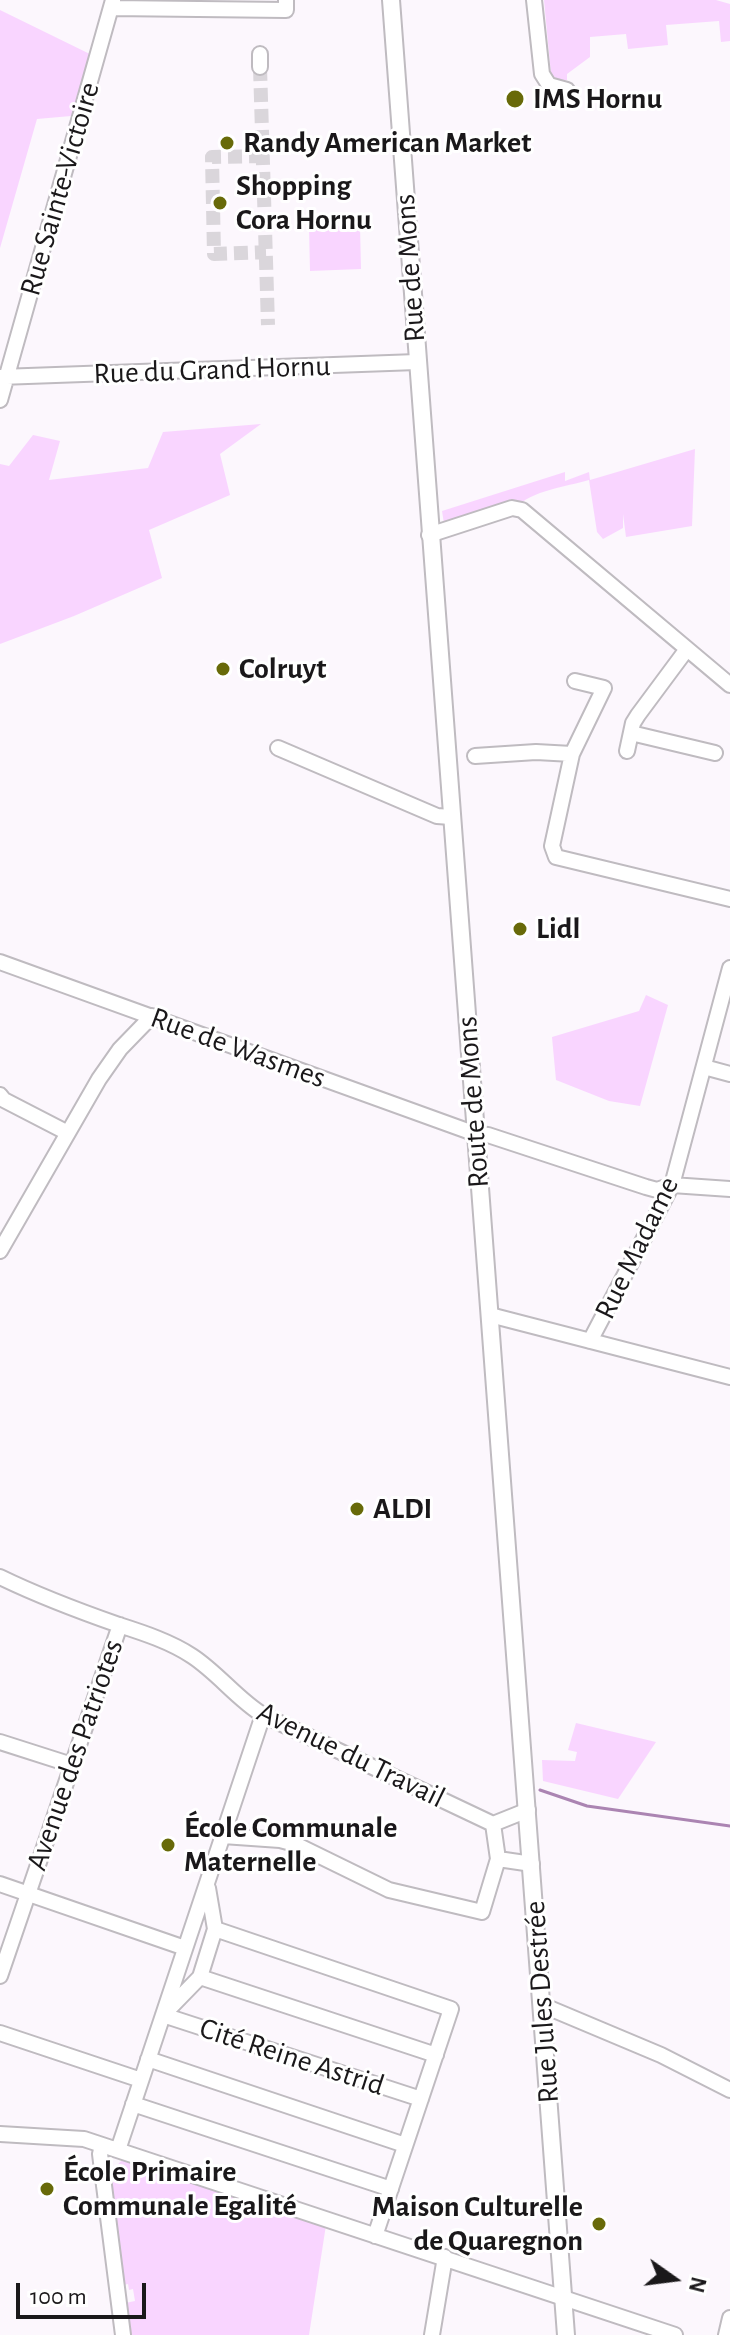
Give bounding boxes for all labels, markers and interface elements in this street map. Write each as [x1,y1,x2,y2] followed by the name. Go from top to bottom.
[12,78,108,300] street label: Rue Sainte-Victoire
[533,81,662,117] place label: IMS Hornu
[504,88,526,110] marker: IMS Hornu
[243,125,531,161] place label: Randy American Market
[218,134,236,152] marker: Randy American Market
[236,168,372,238] place label: Shopping Cora Hornu
[387,193,433,343] street label: Rue de Mons
[211,194,229,212] marker: Shopping Cora Hornu
[93,348,331,392] street label: Rue du Grand Hornu
[239,651,326,687] place label: Colruyt
[214,660,232,678] marker: Colruyt
[536,911,580,947] place label: Lidl
[511,920,529,938] marker: Lidl
[146,1000,330,1096] street label: Rue de Wasmes
[449,1015,497,1189] street label: Route de Mons
[587,1171,687,1325] street label: Rue Madame
[373,1491,432,1527] place label: ALDI
[348,1500,366,1518] marker: ALDI
[19,1635,131,1875] street label: Avenue des Patriotes
[251,1694,451,1816] street label: Avenue du Travail
[184,1810,397,1880] place label: École Communale Maternelle
[159,1836,177,1854] marker: École Communale Maternelle
[517,1900,567,2104] street label: Rue Jules Destrée
[195,2010,389,2104] street label: Cité Reine Astrid
[63,2154,297,2224] place label: École Primaire Communale Egalité
[38,2180,56,2198] marker: École Primaire Communale Egalité
[372,2189,583,2260] place label: Maison Culturelle de Quaregnon
[590,2215,608,2233] marker: Maison Culturelle de Quaregnon
[634,2239,714,2319] north arrow
[20,2267,150,2317] scale bar
[685,2275,710,2295] text: N
[30,2285,87,2309] text: 100 m

